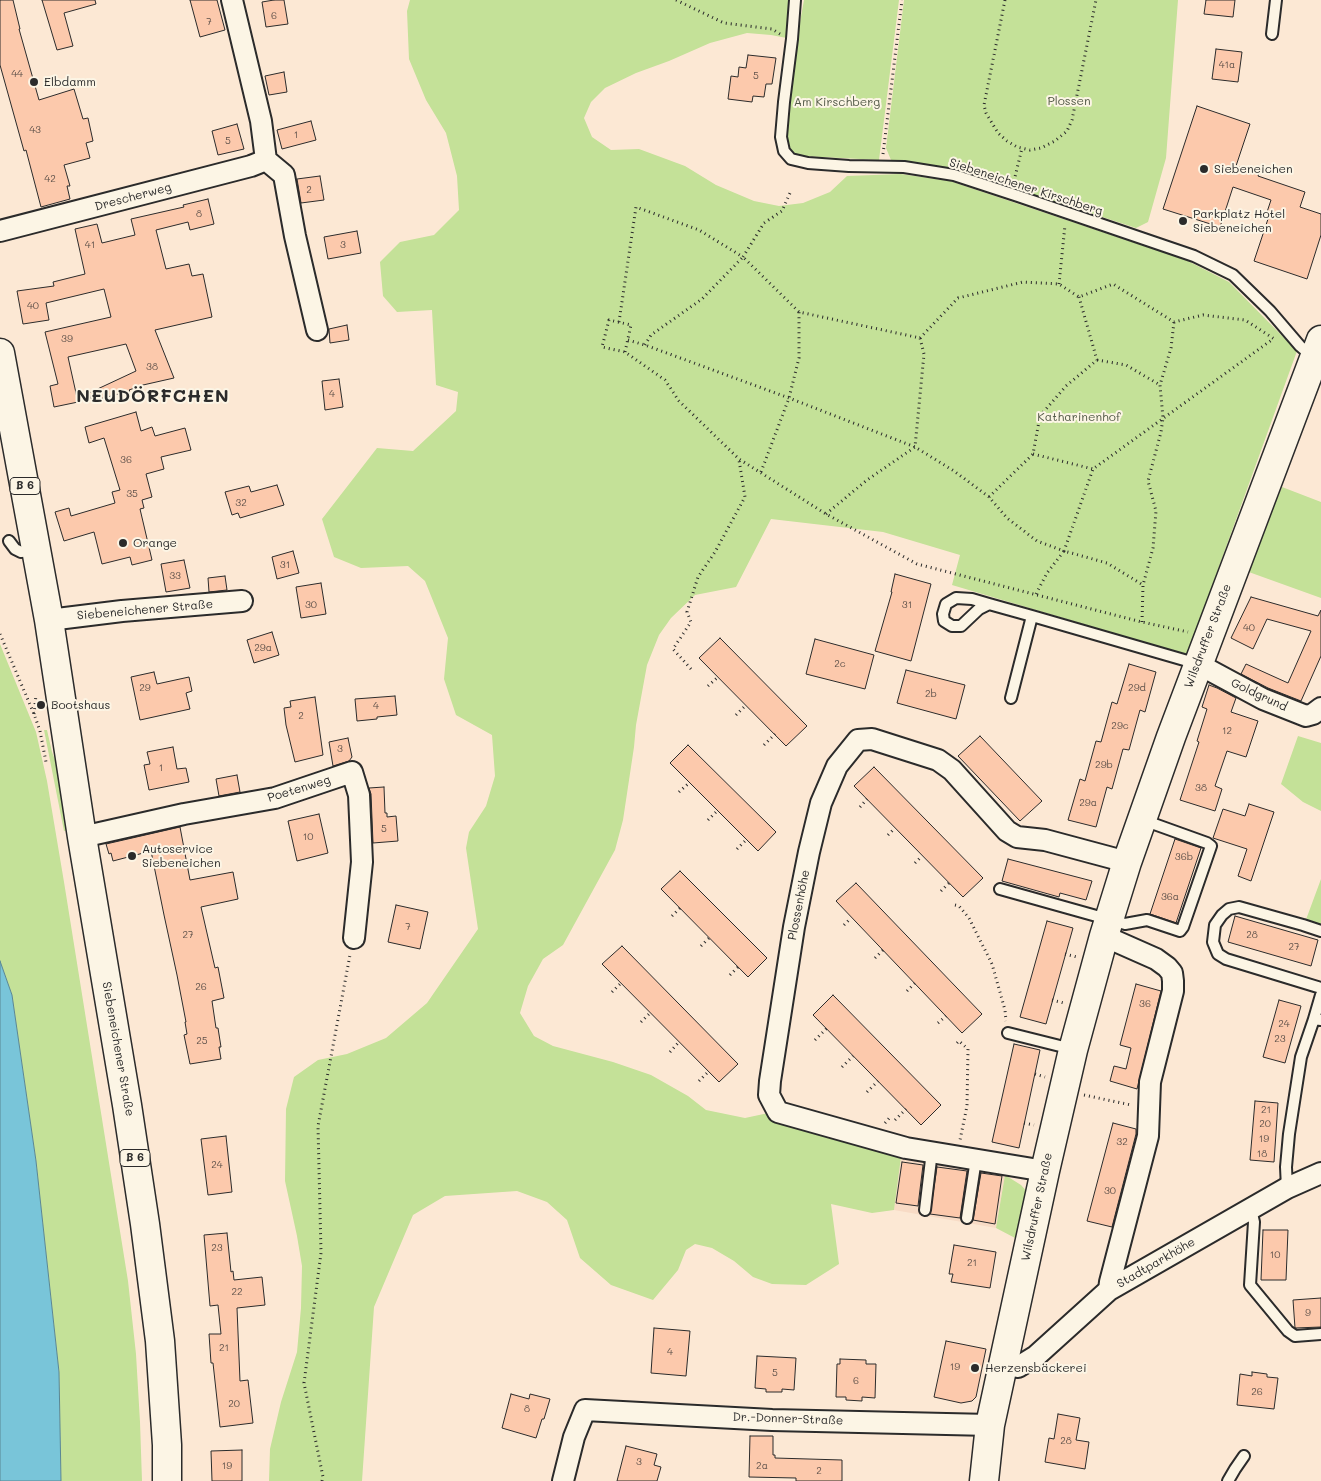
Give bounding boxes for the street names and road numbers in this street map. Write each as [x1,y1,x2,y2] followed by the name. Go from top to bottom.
[947,155,1105,219] street label: Siebeneichener Kirschberg
[93,180,173,214] street label: Drescherweg
[10,478,40,494] road number: B 6
[1181,582,1235,690] street label: Wilsdruffer Straße
[76,597,214,623] street label: Siebeneichener Straße
[1229,676,1289,714] street label: Goldgrund
[266,773,332,805] street label: Poetenweg
[785,869,813,941] street label: Plossenhöhe
[99,981,137,1117] street label: Siebeneichener Straße
[120,1150,150,1166] road number: B 6
[1018,1151,1056,1263] street label: Wilsdruffer Straße
[1114,1235,1198,1291] street label: Stadtparkhöhe
[732,1410,844,1428] street label: Dr.-Donner-Straße

